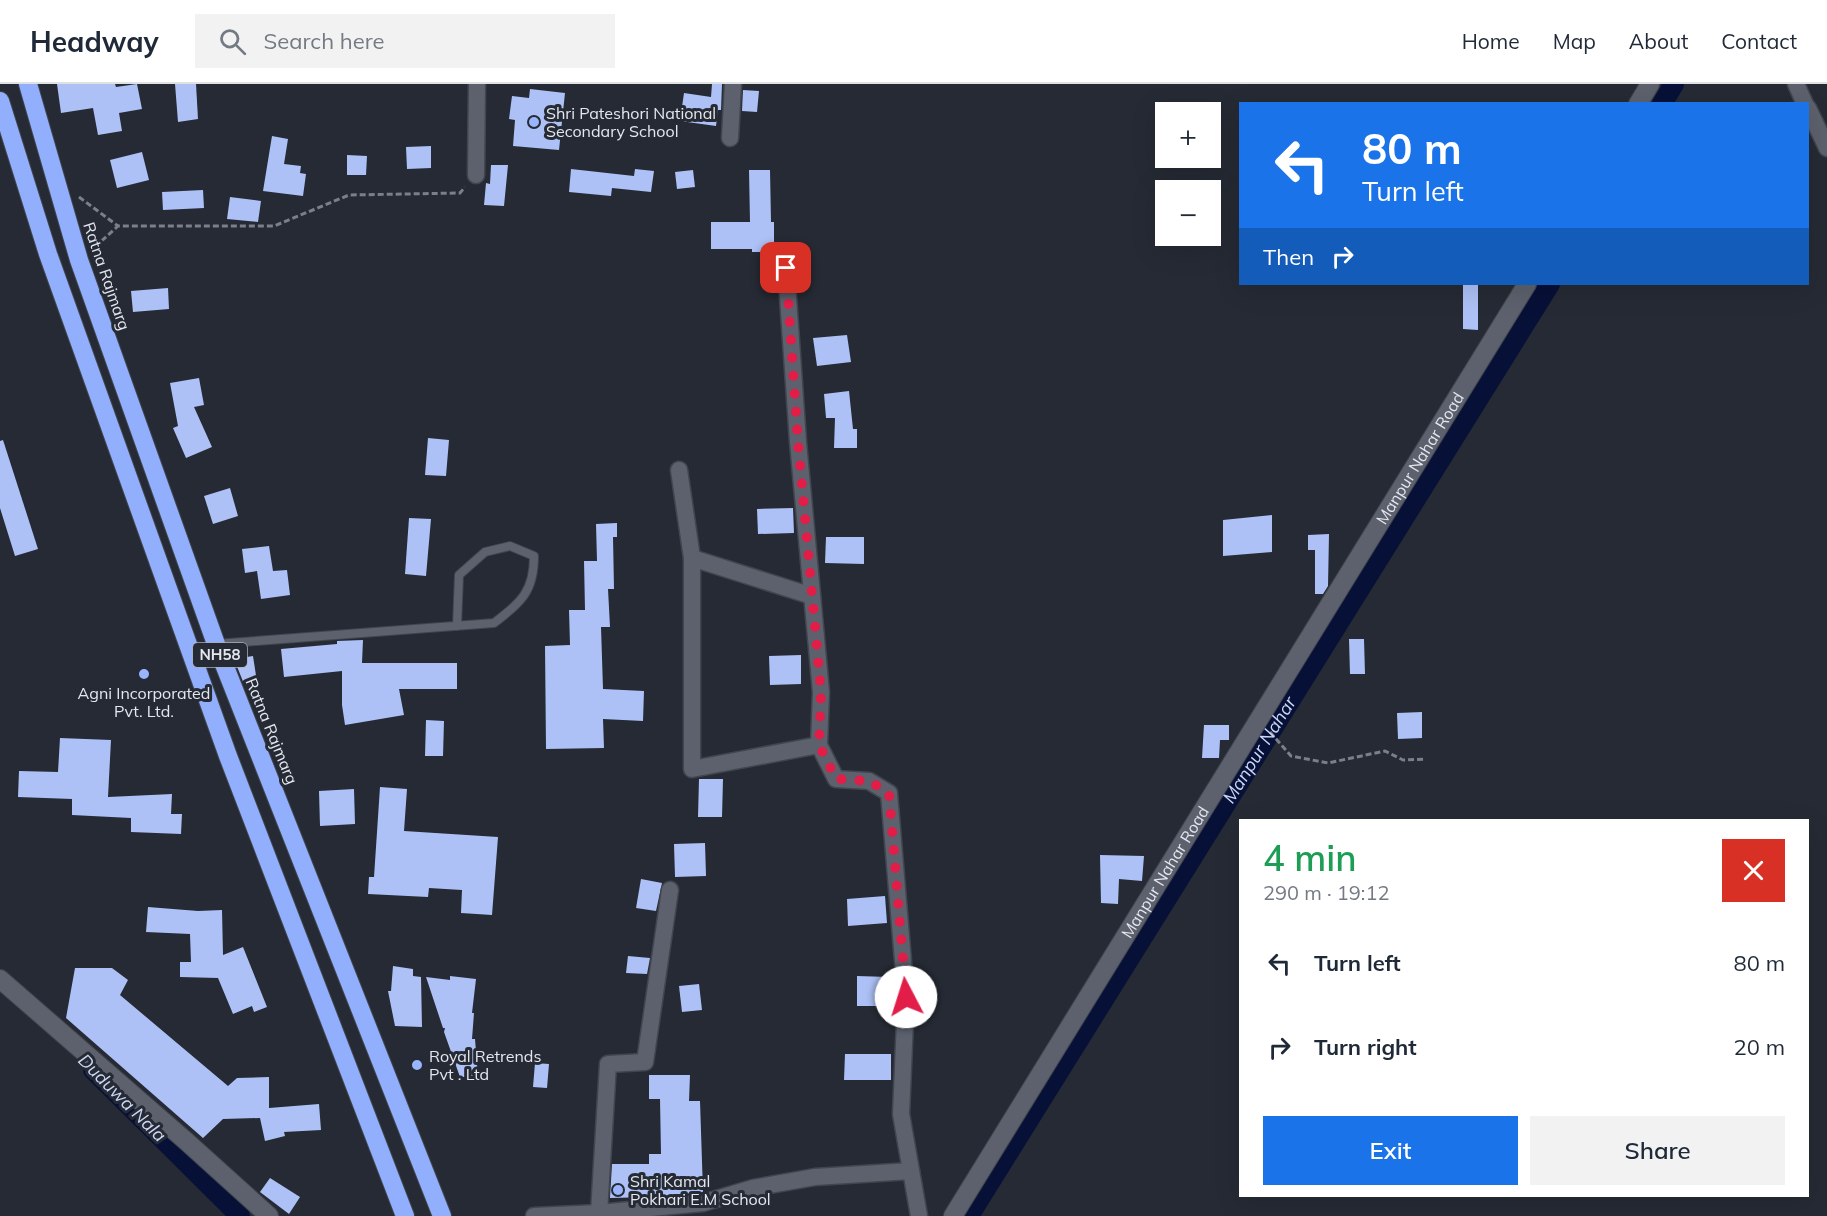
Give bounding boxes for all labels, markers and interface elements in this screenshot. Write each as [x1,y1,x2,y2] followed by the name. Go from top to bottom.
[195,14,615,68] search box
[30,24,159,59] text: Headway
[216,25,249,58] icon: search
[264,27,385,55] text: Search here
[1462,28,1520,54] text: Home
[1553,28,1596,54] text: Map
[1629,28,1688,54] text: About
[1721,28,1797,54] text: Contact
[1155,102,1221,246] map controls
[1155,102,1221,168] button: +
[546,103,716,141] place label: Shri Pateshori National Secondary School
[527,115,541,129] marker: Shri Pateshori National Secondary School
[1362,122,1462,175] text: 80 m
[1263,126,1341,204] icon: left
[1362,174,1464,208] text: Turn left
[1155,180,1221,246] button: −
[79,219,135,333] street label: Ratna Rajmarg
[1326,240,1359,273] icon: right
[760,242,811,293] pin
[1263,243,1314,271] text: Then
[769,251,802,284] icon: arrive
[1372,388,1468,528] street label: Manpur Nahar Road
[193,643,247,667] road number: NH58
[137,667,151,681] marker: Agni Incorporated Pvt. Ltd.
[242,675,302,787] street label: Ratna Rajmarg
[78,683,210,721] place label: Agni Incorporated Pvt. Ltd.
[1217,691,1302,807] water label: Manpur Nahar
[1117,802,1213,942] street label: Manpur Nahar Road
[1263,835,1357,880] text: 4 min
[1722,839,1785,902] button: close
[1263,880,1389,905] text: 290 m · 19:12
[1263,947,1296,980] icon: left
[1314,949,1401,977] text: Turn left
[1734,949,1785,977] text: 80 m
[874,965,938,1029] position arrow
[1263,1031,1296,1064] icon: right
[1314,1033,1417,1061] text: Turn right
[1734,1033,1785,1061] text: 20 m
[429,1046,541,1084] place label: Royal Retrends Pvt . Ltd
[73,1049,171,1147] water label: Duduwa Nala
[410,1058,424,1072] marker: Royal Retrends Pvt . Ltd
[1263,1116,1518,1185] button: Exit
[1530,1116,1785,1185] button: Share
[630,1171,771,1209] place label: Shri Kamal Pokhari E.M School
[611,1183,625,1197] marker: Shri Kamal Pokhari E.M School

